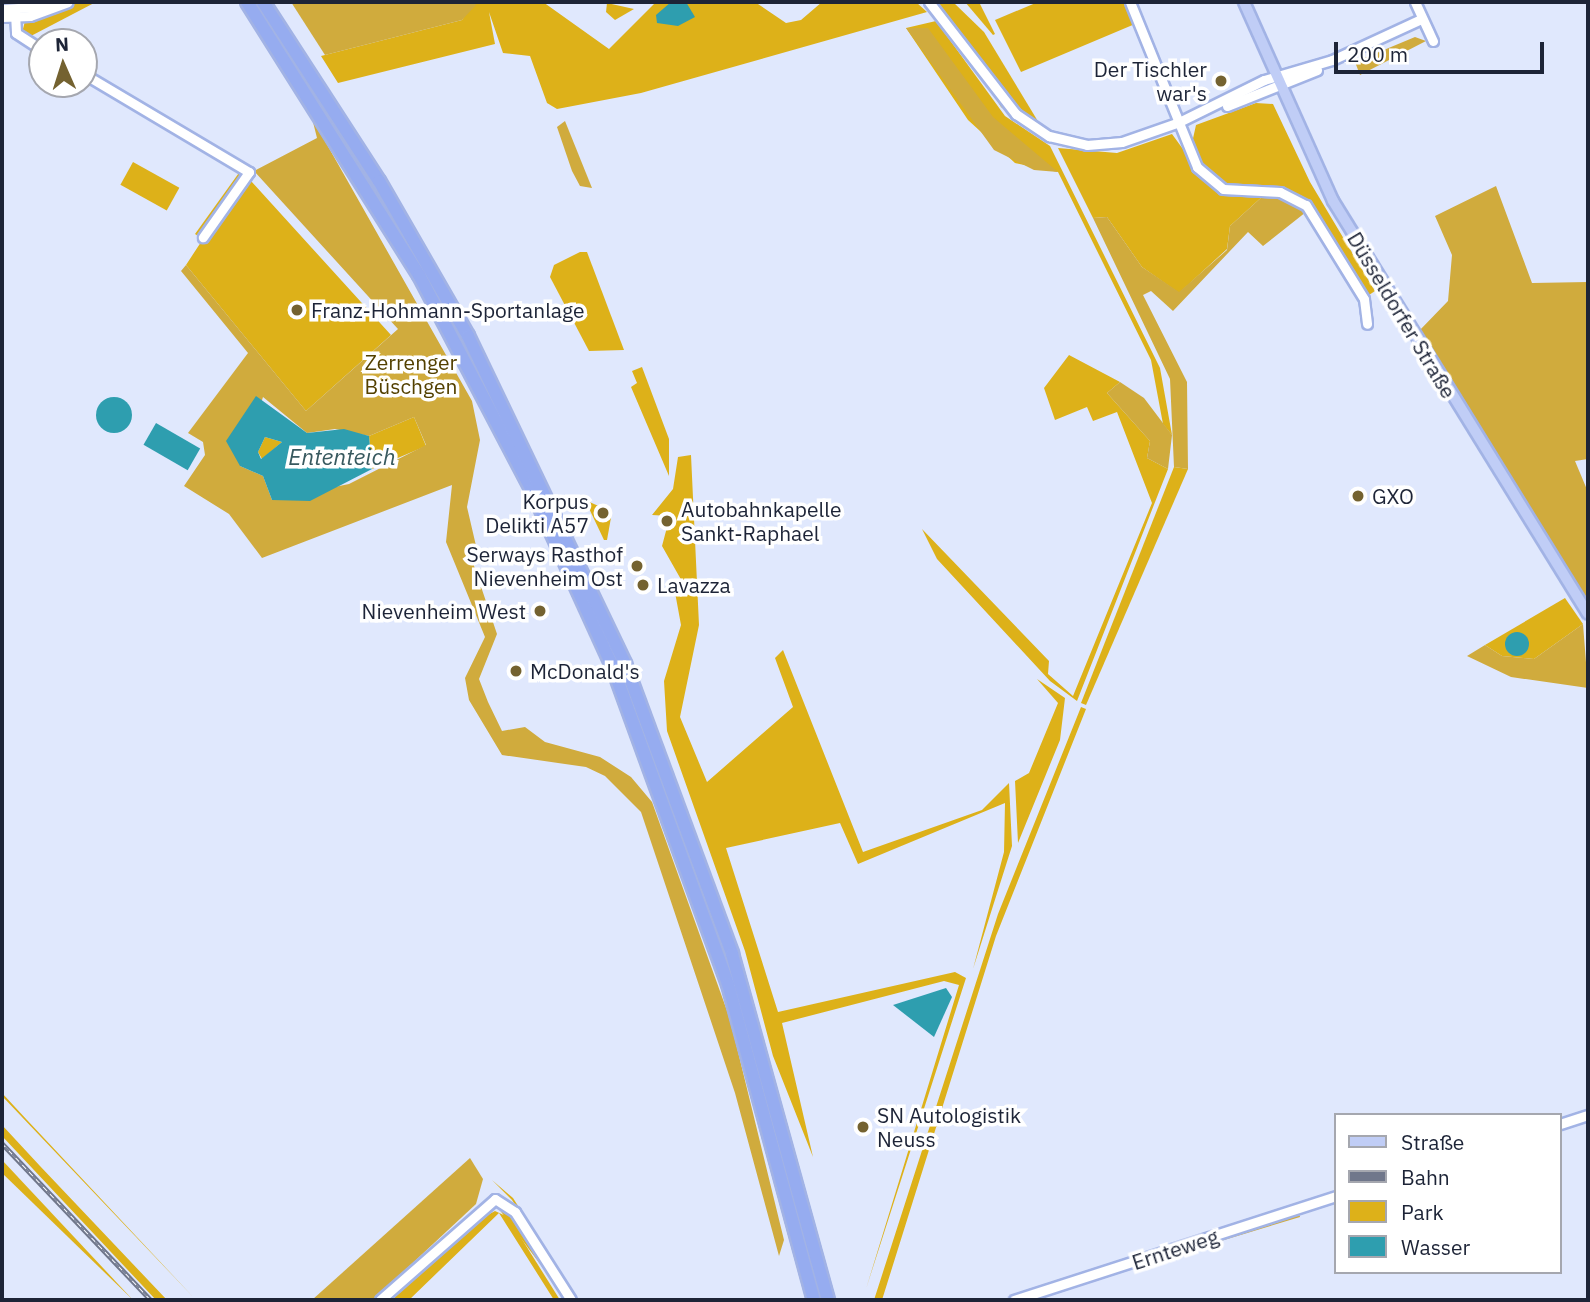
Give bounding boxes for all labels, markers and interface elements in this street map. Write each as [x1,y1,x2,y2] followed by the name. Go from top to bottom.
[28,28,98,98] north arrow
[1338,28,1548,72] scale bar
[54,32,69,56] text: N
[1347,40,1408,68] text: 200 m
[1094,56,1207,106] place label: Der Tischler war's
[1213,73,1229,89] marker: Der Tischler war's
[1342,227,1462,403] street label: Düsseldorfer Straße
[311,297,585,323] place label: Franz-Hohmann-Sportanlage
[289,302,305,318] marker: Franz-Hohmann-Sportanlage
[365,349,457,399] park label: Zerrenger Büschgen
[288,442,396,470] water label: Ententeich
[1372,483,1414,509] place label: GXO
[485,488,589,538] place label: Korpus Delikti A57
[1350,488,1366,504] marker: GXO
[681,496,841,546] place label: Autobahnkapelle Sankt-Raphael
[595,505,611,521] marker: Korpus Delikti A57
[659,513,675,529] marker: Autobahnkapelle Sankt-Raphael
[467,541,623,591] place label: Serways Rasthof Nievenheim Ost
[629,558,645,574] marker: Serways Rasthof Nievenheim Ost
[657,572,731,598] place label: Lavazza
[635,577,651,593] marker: Lavazza
[362,598,526,624] place label: Nievenheim West
[532,603,548,619] marker: Nievenheim West
[530,658,640,684] place label: McDonald's
[508,663,524,679] marker: McDonald's
[877,1102,1021,1152] place label: SN Autologistik Neuss
[1334,1113,1562,1274] legend
[855,1119,871,1135] marker: SN Autologistik Neuss
[1401,1128,1464,1156] text: Straße
[1401,1163,1450,1191] text: Bahn
[1401,1198,1444,1226] text: Park
[1129,1223,1221,1275] street label: Ernteweg
[1401,1233,1470,1261] text: Wasser

